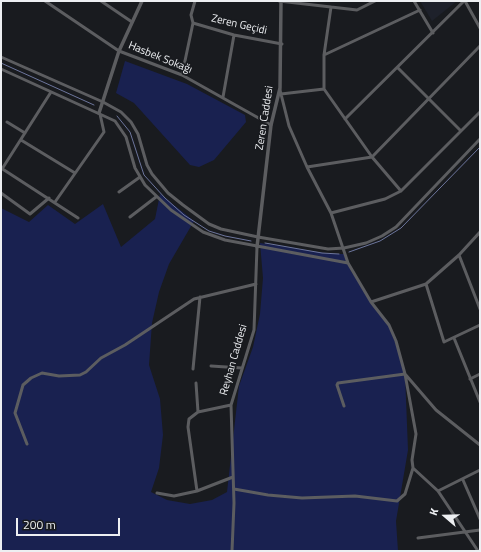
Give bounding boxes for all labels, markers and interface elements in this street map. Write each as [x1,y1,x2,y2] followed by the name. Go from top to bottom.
[210,12,268,38] street label: Zeren Geçidi
[126,39,194,77] street label: Hasbek Sokağı
[253,85,277,151] street label: Zeren Caddesi
[218,323,250,397] street label: Reyhan Caddesi
[425,496,465,536] north arrow
[425,506,442,518] text: K
[18,510,122,536] scale bar
[23,515,56,534] text: 200 m

